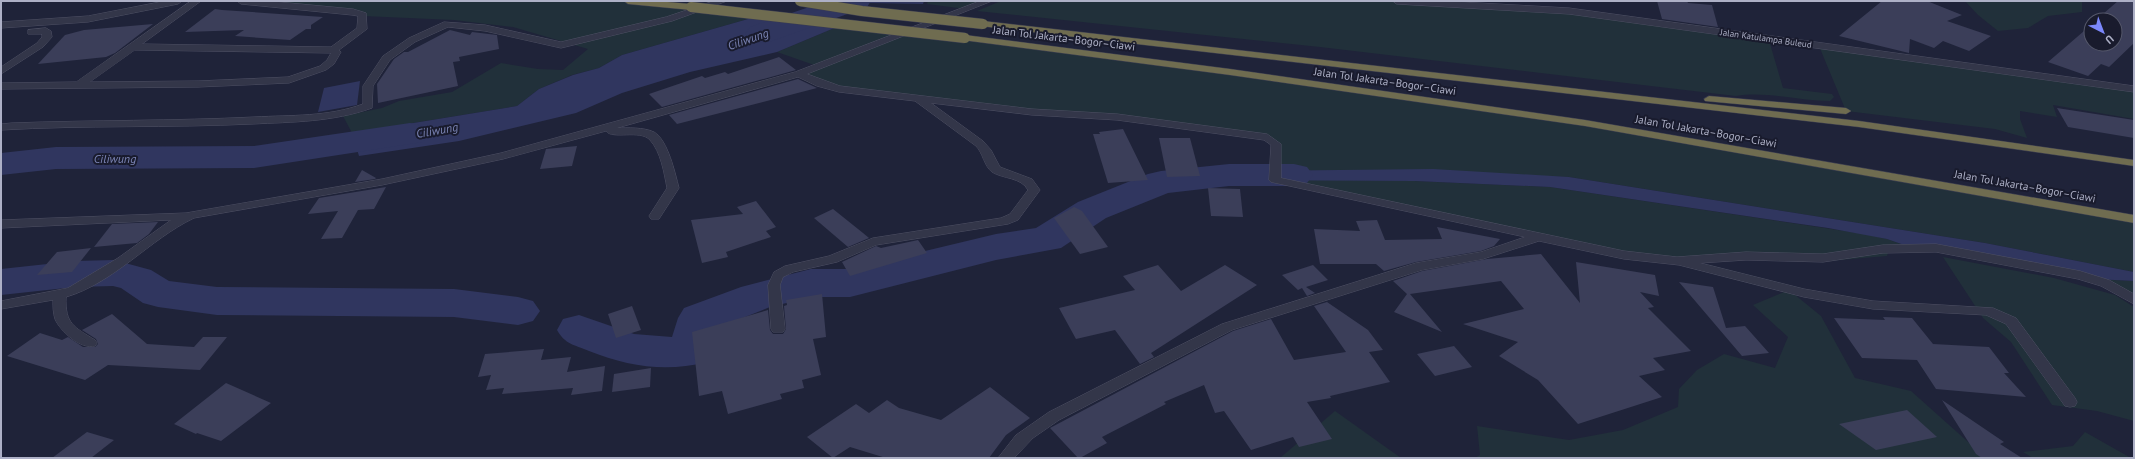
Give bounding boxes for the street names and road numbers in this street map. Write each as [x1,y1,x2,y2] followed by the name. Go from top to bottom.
[991,22,1136,54] street label: Jalan Tol Jakarta–Bogor–Ciawi
[1719,26,1813,50] street label: Jalan Katulampa Buleud
[1312,64,1457,98] street label: Jalan Tol Jakarta–Bogor–Ciawi
[1633,111,1778,150] street label: Jalan Tol Jakarta–Bogor–Ciawi
[1952,166,2097,205] street label: Jalan Tol Jakarta–Bogor–Ciawi

